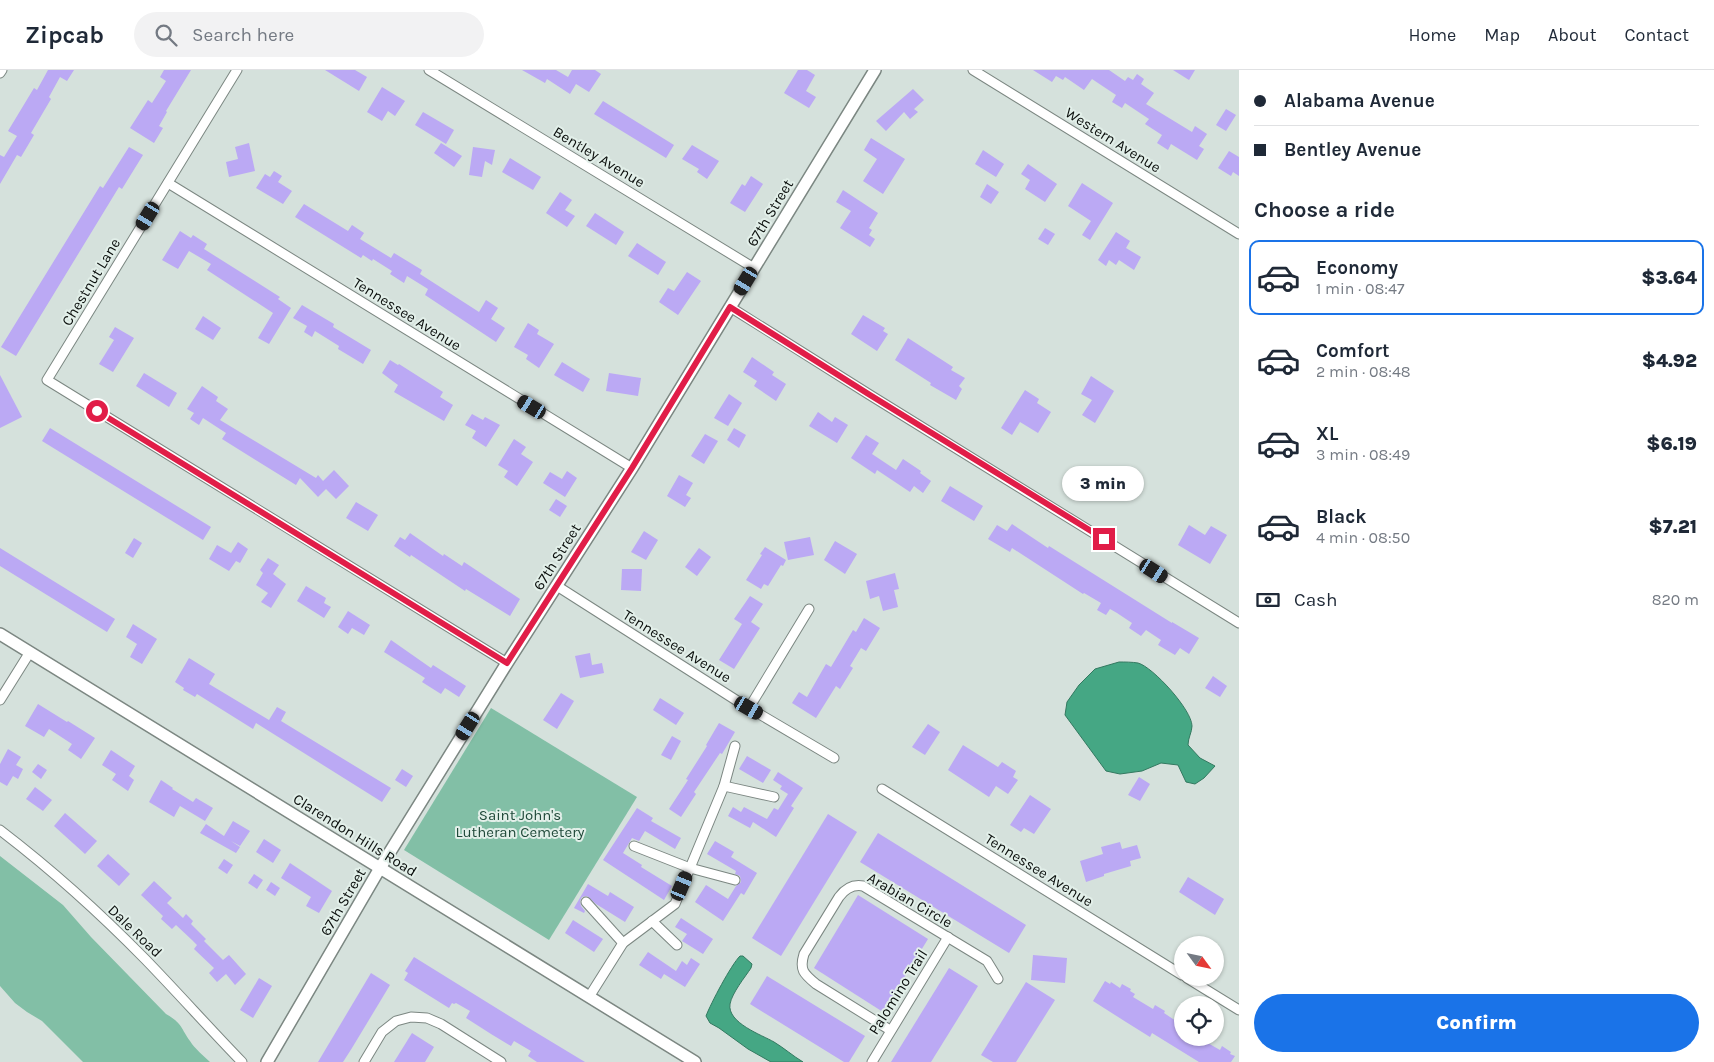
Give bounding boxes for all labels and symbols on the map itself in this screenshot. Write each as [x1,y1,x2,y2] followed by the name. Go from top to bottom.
[1062,103,1164,177] street label: Western Avenue
[550,123,648,191] street label: Bentley Avenue
[743,176,797,250] street label: 67th Street
[133,199,162,233] car
[58,235,124,329] street label: Chestnut Lane
[731,264,760,298] car
[350,274,464,354] street label: Tennessee Avenue
[515,393,548,421] car
[86,400,108,422] route start
[1063,466,1145,502] callout: 3 min
[529,520,585,594] street label: 67th Street
[1093,528,1115,550] route end
[1137,557,1170,585] car
[620,606,734,686] street label: Tennessee Avenue
[732,694,765,722] car
[453,709,482,743] car
[290,790,420,880] street label: Clarendon Hills Road
[455,806,585,841] park label: Saint John's Lutheran Cemetery
[982,830,1096,910] street label: Tennessee Avenue
[316,865,370,939] street label: 67th Street
[864,868,956,932] street label: Arabian Circle
[669,869,694,903] car
[104,901,166,961] street label: Dale Road
[1174,936,1224,986] north arrow
[865,946,931,1038] street label: Palomino Trail

